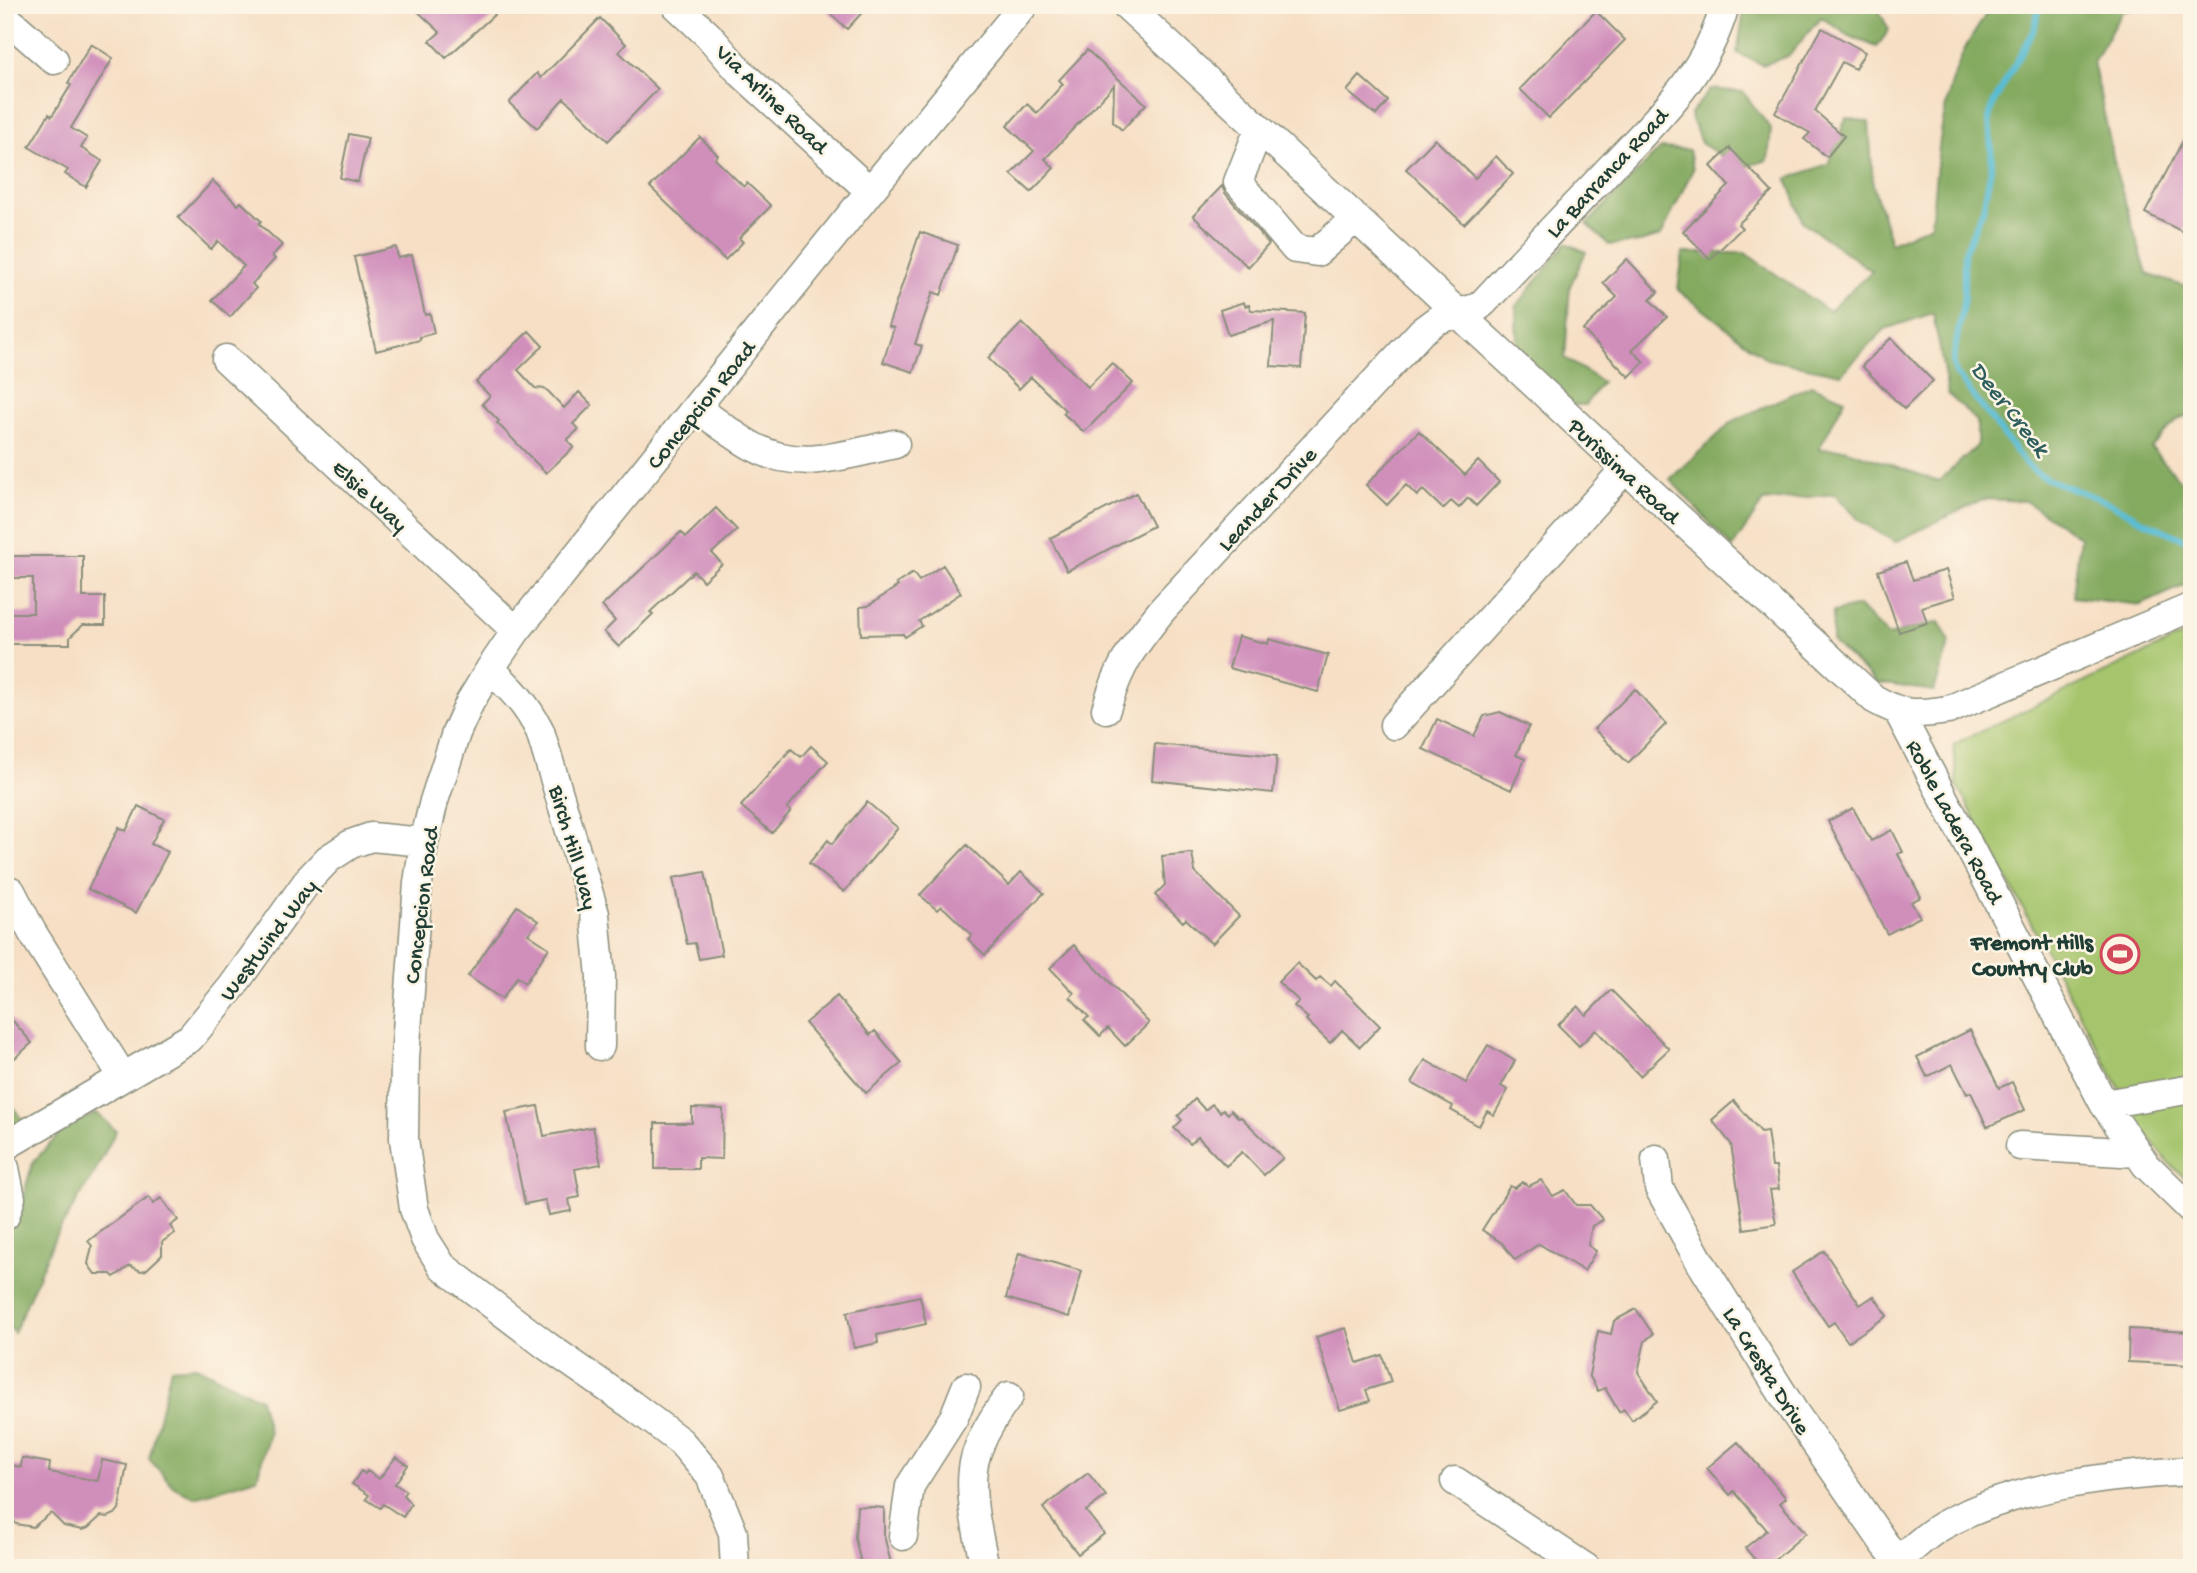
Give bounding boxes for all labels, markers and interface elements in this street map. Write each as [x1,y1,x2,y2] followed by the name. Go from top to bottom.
[708,39,834,162] street label: Via Arline Road
[1542,103,1677,245] street label: La Barranca Road
[643,335,764,476] street label: Concepcion Road
[1962,357,2055,465] water label: Deer Creek
[1560,413,1685,532] street label: Purissima Road
[1213,442,1325,558] street label: Leander Drive
[325,456,412,539] street label: Elsie Way
[1898,736,2008,911] street label: Roble Ladera Road
[541,782,602,913] street label: Birch Hill Way
[400,824,447,985] street label: Concepcion Road
[215,875,324,1007] street label: Westwind Way
[1969,931,2095,984] place label: Fremont Hills Country Club
[2099,933,2141,975] sports icon: Fremont Hills Country Club
[1715,1303,1816,1442] street label: La Cresta Drive

